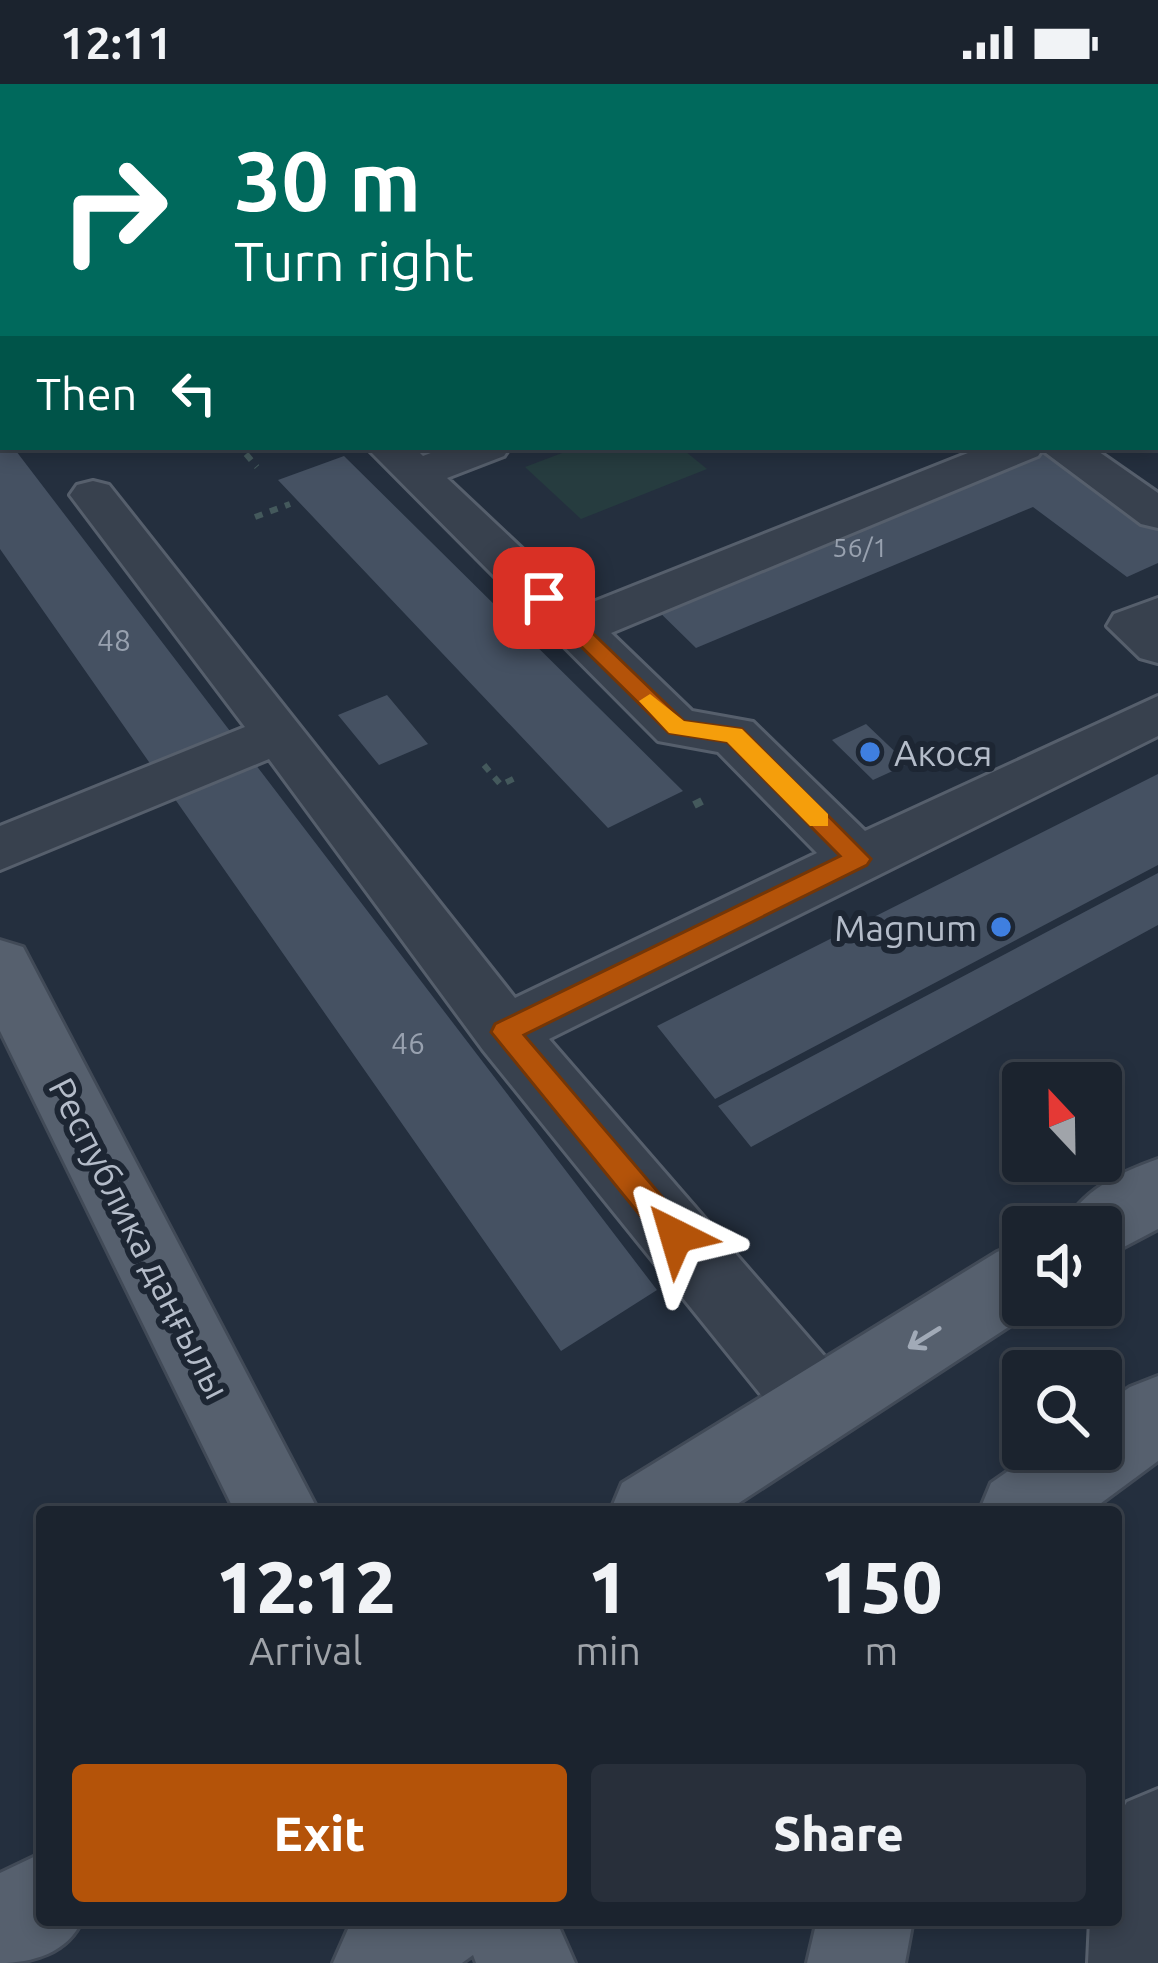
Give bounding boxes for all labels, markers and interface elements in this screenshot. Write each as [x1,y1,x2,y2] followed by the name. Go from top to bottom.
[60,17,173,68] text: 12:11
[36,132,192,288] icon: right
[234,133,421,227] text: 30 m
[234,231,474,291] text: Turn right
[161,360,227,426] icon: left
[36,368,137,419] text: Then
[832,532,888,562] house number: 56/1
[493,547,595,649] pin
[511,565,577,631] icon: arrive
[97,623,131,657] house number: 48
[894,732,992,773] place label: Акося
[857,739,883,765] marker: Акося
[834,907,977,948] place label: Magnum
[988,914,1014,940] marker: Magnum
[391,1026,425,1060] house number: 46
[1002,1062,1122,1182] north arrow
[1002,1062,1122,1470] map controls
[41,1071,239,1405] street label: Республика даңғылы
[613,1173,739,1299] position arrow
[1002,1206,1122,1326] button: sound
[908,1326,942,1351] one-way arrow
[1002,1350,1122,1470] button: search
[216,1546,396,1627] text: 12:12
[588,1546,628,1627] text: 1
[820,1546,942,1627] text: 150
[249,1629,363,1672] text: Arrival
[575,1629,641,1672] text: min
[865,1629,898,1672] text: m
[72,1764,567,1902] button: Exit
[591,1764,1086,1902] button: Share

